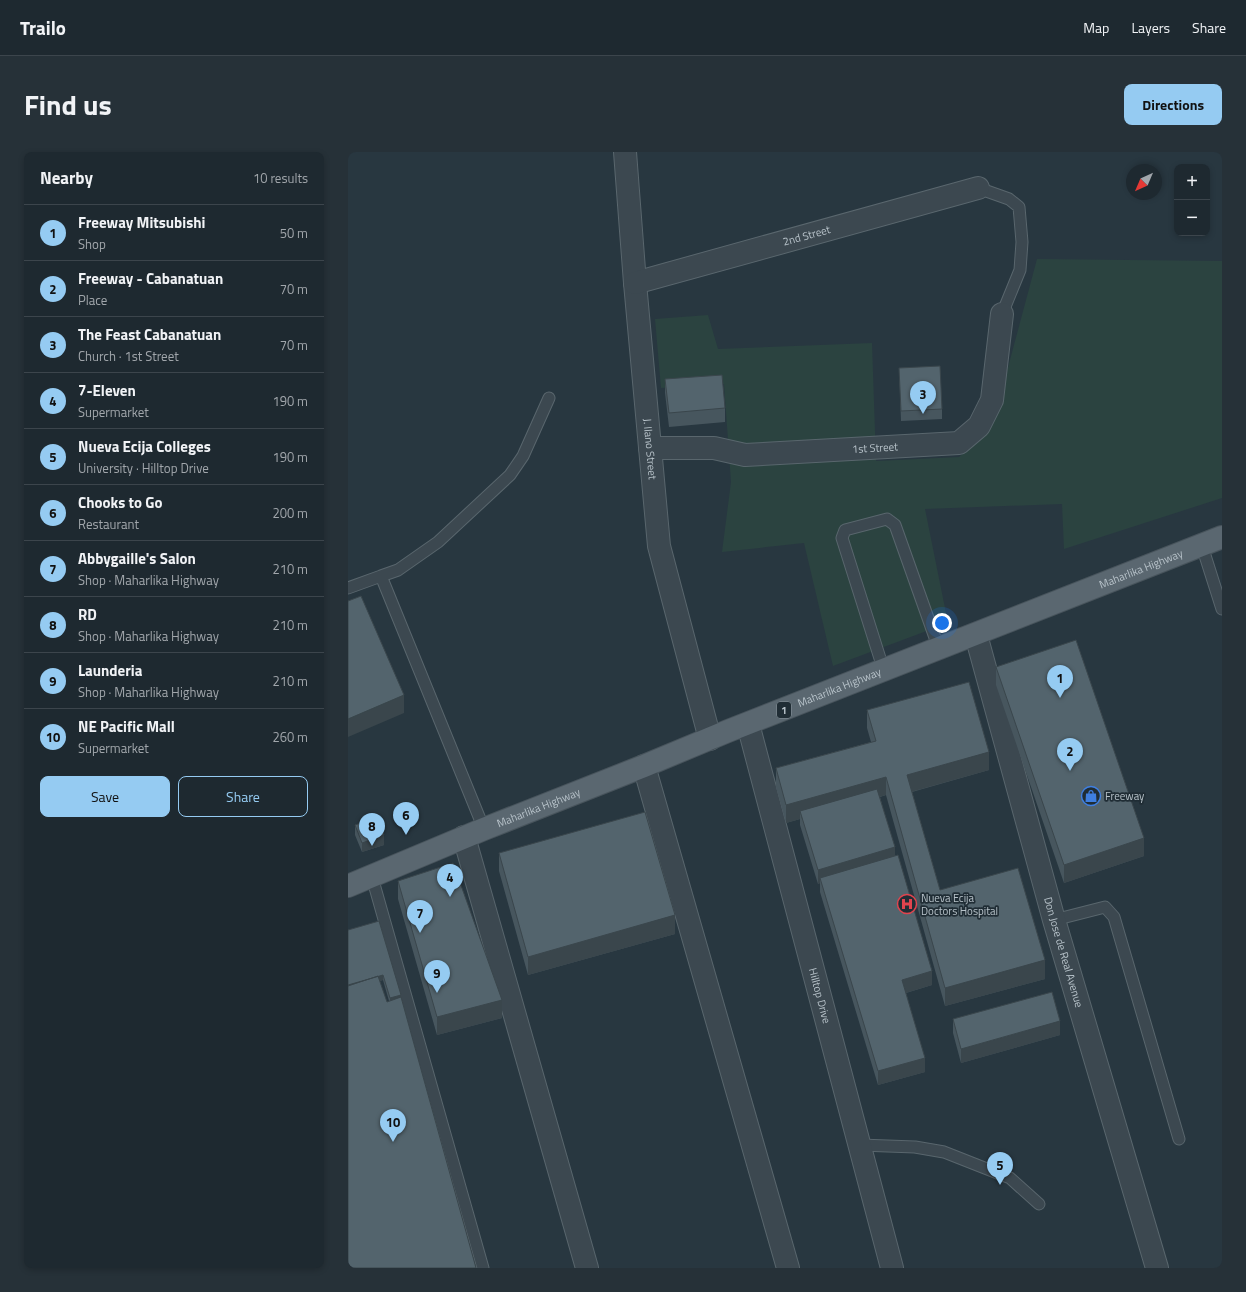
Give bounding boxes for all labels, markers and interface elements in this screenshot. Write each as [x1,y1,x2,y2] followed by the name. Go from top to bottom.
[20,13,66,42] text: Trailo
[1083,17,1109,38] text: Map
[1131,17,1170,38] text: Layers
[1192,17,1226,38] text: Share
[24,83,112,126] text: Find us
[1124,84,1222,125] button: Directions
[1126,164,1162,200] north arrow
[1174,164,1210,236] map controls
[1174,164,1210,200] button: +
[40,165,93,191] text: Nearby
[253,168,308,188] text: 10 results
[1174,200,1210,236] button: −
[78,211,205,234] text: Freeway Mitsubishi
[781,221,832,250] street label: 2nd Street
[49,223,57,243] text: 1
[280,223,308,243] text: 50 m
[78,234,106,254] text: Shop
[78,267,223,290] text: Freeway - Cabanatuan
[49,279,57,299] text: 2
[280,279,308,299] text: 70 m
[78,290,107,310] text: Place
[78,323,221,346] text: The Feast Cabanatuan
[49,335,57,355] text: 3
[280,335,308,355] text: 70 m
[78,346,179,366] text: Church · 1st Street
[78,379,136,402] text: 7-Eleven
[910,381,936,414] pin: 3
[49,391,57,411] text: 4
[272,391,308,411] text: 190 m
[78,402,149,422] text: Supermarket
[639,418,661,480] street label: J. Ilano Street
[78,435,211,458] text: Nueva Ecija Colleges
[852,438,899,457] street label: 1st Street
[49,447,57,467] text: 5
[272,447,308,467] text: 190 m
[78,458,209,478] text: University · Hilltop Drive
[78,491,162,514] text: Chooks to Go
[49,503,57,523] text: 6
[272,503,308,523] text: 200 m
[78,514,139,534] text: Restaurant
[1097,545,1186,593] street label: Maharlika Highway
[78,547,196,570] text: Abbygaille's Salon
[49,559,57,579] text: 7
[272,559,308,579] text: 210 m
[78,570,219,590] text: Shop · Maharlika Highway
[78,603,97,626] text: RD
[932,613,952,633] your location
[49,615,57,635] text: 8
[272,615,308,635] text: 210 m
[78,626,219,646] text: Shop · Maharlika Highway
[78,659,142,682] text: Launderia
[795,663,884,711] street label: Maharlika Highway
[1047,665,1073,698] pin: 1
[49,671,57,691] text: 9
[272,671,308,691] text: 210 m
[78,682,219,702] text: Shop · Maharlika Highway
[777,702,791,718] road number: 1
[78,715,175,738] text: NE Pacific Mall
[46,727,60,747] text: 10
[272,727,308,747] text: 260 m
[78,738,149,758] text: Supermarket
[1057,738,1083,771] pin: 2
[40,776,170,817] button: Save
[178,776,308,817] button: Share
[494,784,583,831] street label: Maharlika Highway
[1080,785,1102,807] shop icon: Freeway
[1105,788,1145,804] place label: Freeway
[393,802,419,835] pin: 6
[359,813,385,846] pin: 8
[437,864,463,897] pin: 4
[921,890,998,919] place label: Nueva Ecija Doctors Hospital
[896,893,918,915] hospital icon: Nueva Ecija Doctors Hospital
[1040,895,1088,1010] street label: Don Jose de Real Avenue
[407,900,433,933] pin: 7
[424,960,450,993] pin: 9
[805,966,835,1026] street label: Hilltop Drive
[380,1109,406,1142] pin: 10
[987,1152,1013,1185] pin: 5

